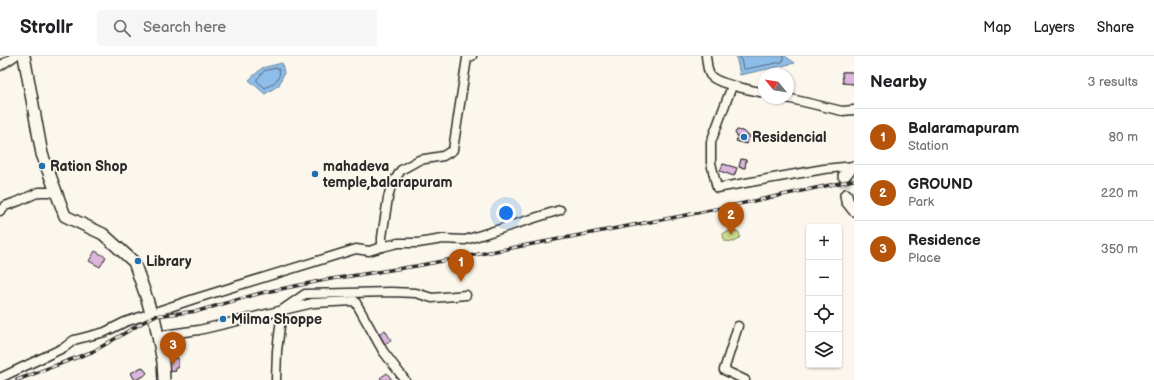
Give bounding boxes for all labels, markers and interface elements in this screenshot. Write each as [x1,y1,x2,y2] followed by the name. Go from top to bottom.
[97,10,377,46] search box
[20,16,73,39] text: Strollr
[111,17,133,39] icon: search
[143,18,226,37] text: Search here
[983,19,1011,36] text: Map
[1033,19,1075,36] text: Layers
[1097,19,1134,36] text: Share
[758,68,794,104] north arrow
[870,72,927,92] text: Nearby
[1087,74,1138,90] text: 3 results
[908,119,1019,138] text: Balaramapuram
[752,129,827,146] place label: Residencial
[880,129,886,145] text: 1
[1109,129,1138,145] text: 80 m
[739,132,749,142] marker: Residencial
[908,138,949,154] text: Station
[50,158,127,175] place label: Ration Shop
[322,158,452,191] place label: mahadeva temple,balarapuram
[37,161,47,171] marker: Ration Shop
[310,169,320,179] marker: mahadeva temple,balarapuram
[908,175,973,194] text: GROUND
[879,185,887,201] text: 2
[1101,185,1138,201] text: 220 m
[908,194,934,210] text: Park
[718,202,744,235] pin: 2
[496,203,516,223] your location
[806,224,842,368] map controls
[806,224,842,260] button: +
[908,231,981,250] text: Residence
[879,241,887,257] text: 3
[1101,241,1138,257] text: 350 m
[448,249,474,282] pin: 1
[908,250,941,266] text: Place
[146,253,192,270] place label: Library
[133,256,143,266] marker: Library
[806,260,842,296] button: −
[806,296,842,332] button: locate
[231,311,322,328] place label: Milma Shoppe
[218,314,228,324] marker: Milma Shoppe
[160,332,186,365] pin: 3
[806,332,842,368] button: layers

